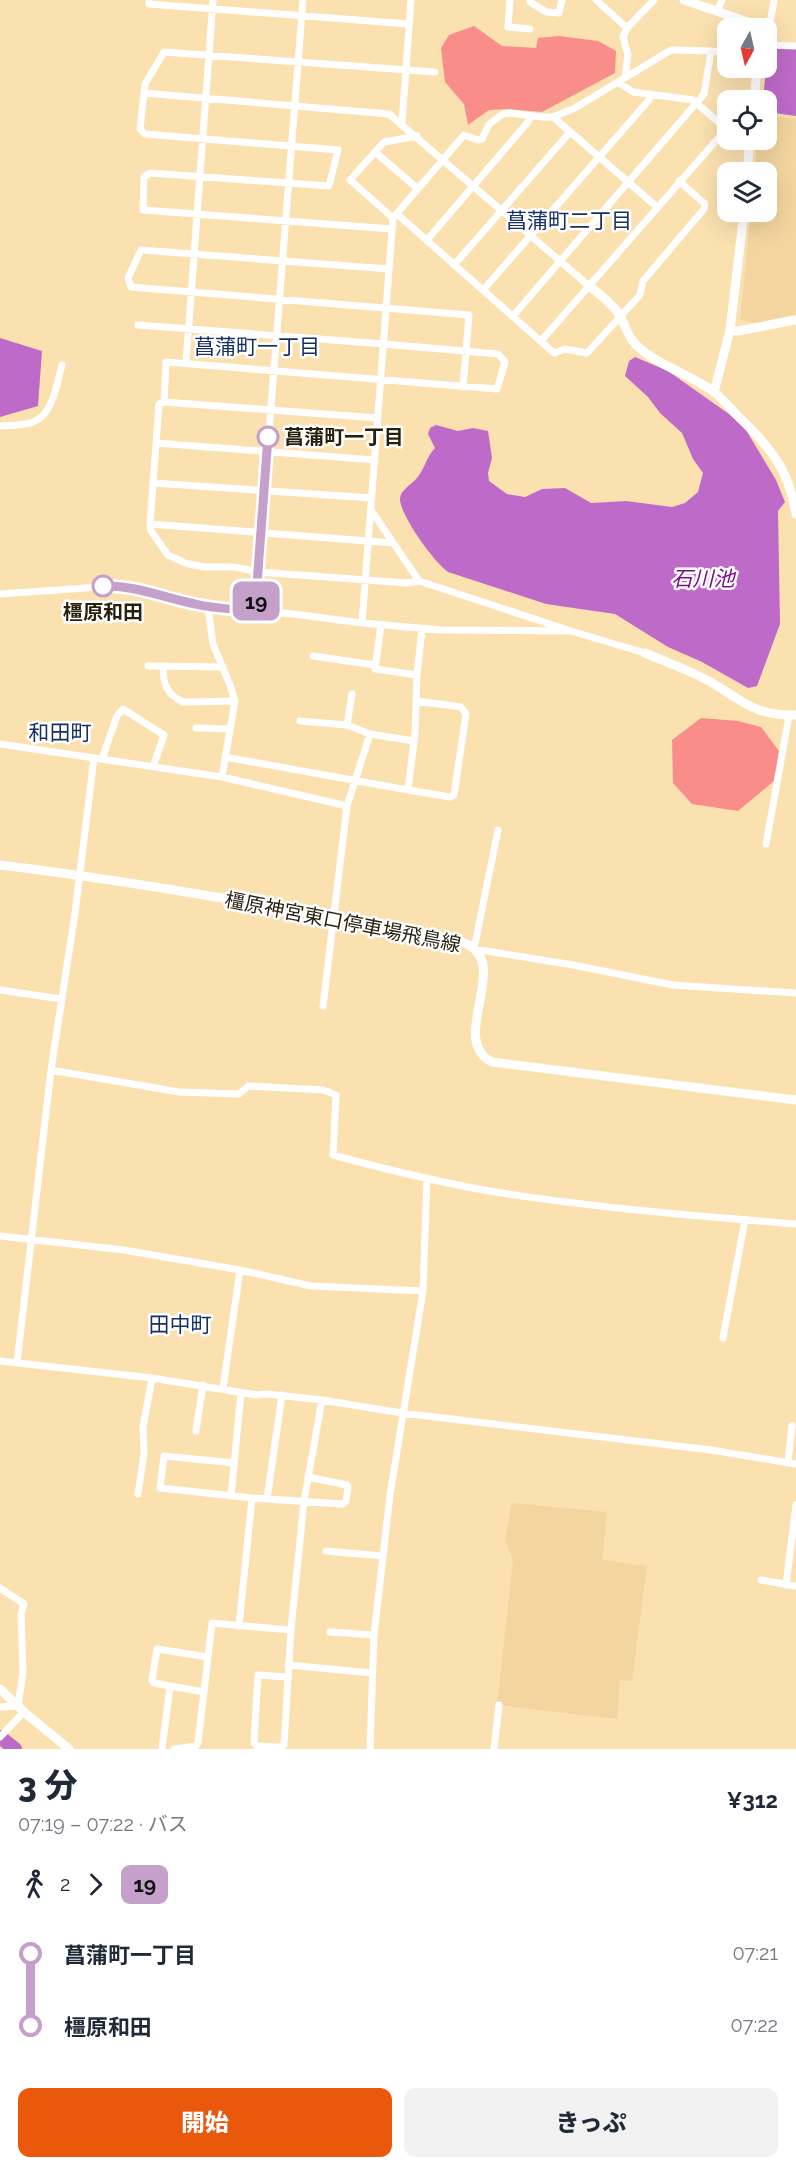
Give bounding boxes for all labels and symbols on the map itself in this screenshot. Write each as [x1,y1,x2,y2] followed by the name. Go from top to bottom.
[717,18,777,78] north arrow
[506,208,632,233] district label: 菖蒲町二丁目
[194,334,320,359] district label: 菖蒲町一丁目
[284,425,404,449] place label: 菖蒲町一丁目
[257,426,279,448] marker: 菖蒲町一丁目
[672,566,736,591] water label: 石川池
[92,575,114,597] marker: 橿原和田
[229,582,283,620] line badge: 19
[63,600,143,624] place label: 橿原和田
[29,720,92,745] district label: 和田町
[223,887,463,957] street label: 橿原神宮東口停車場飛鳥線
[149,1312,212,1337] district label: 田中町

